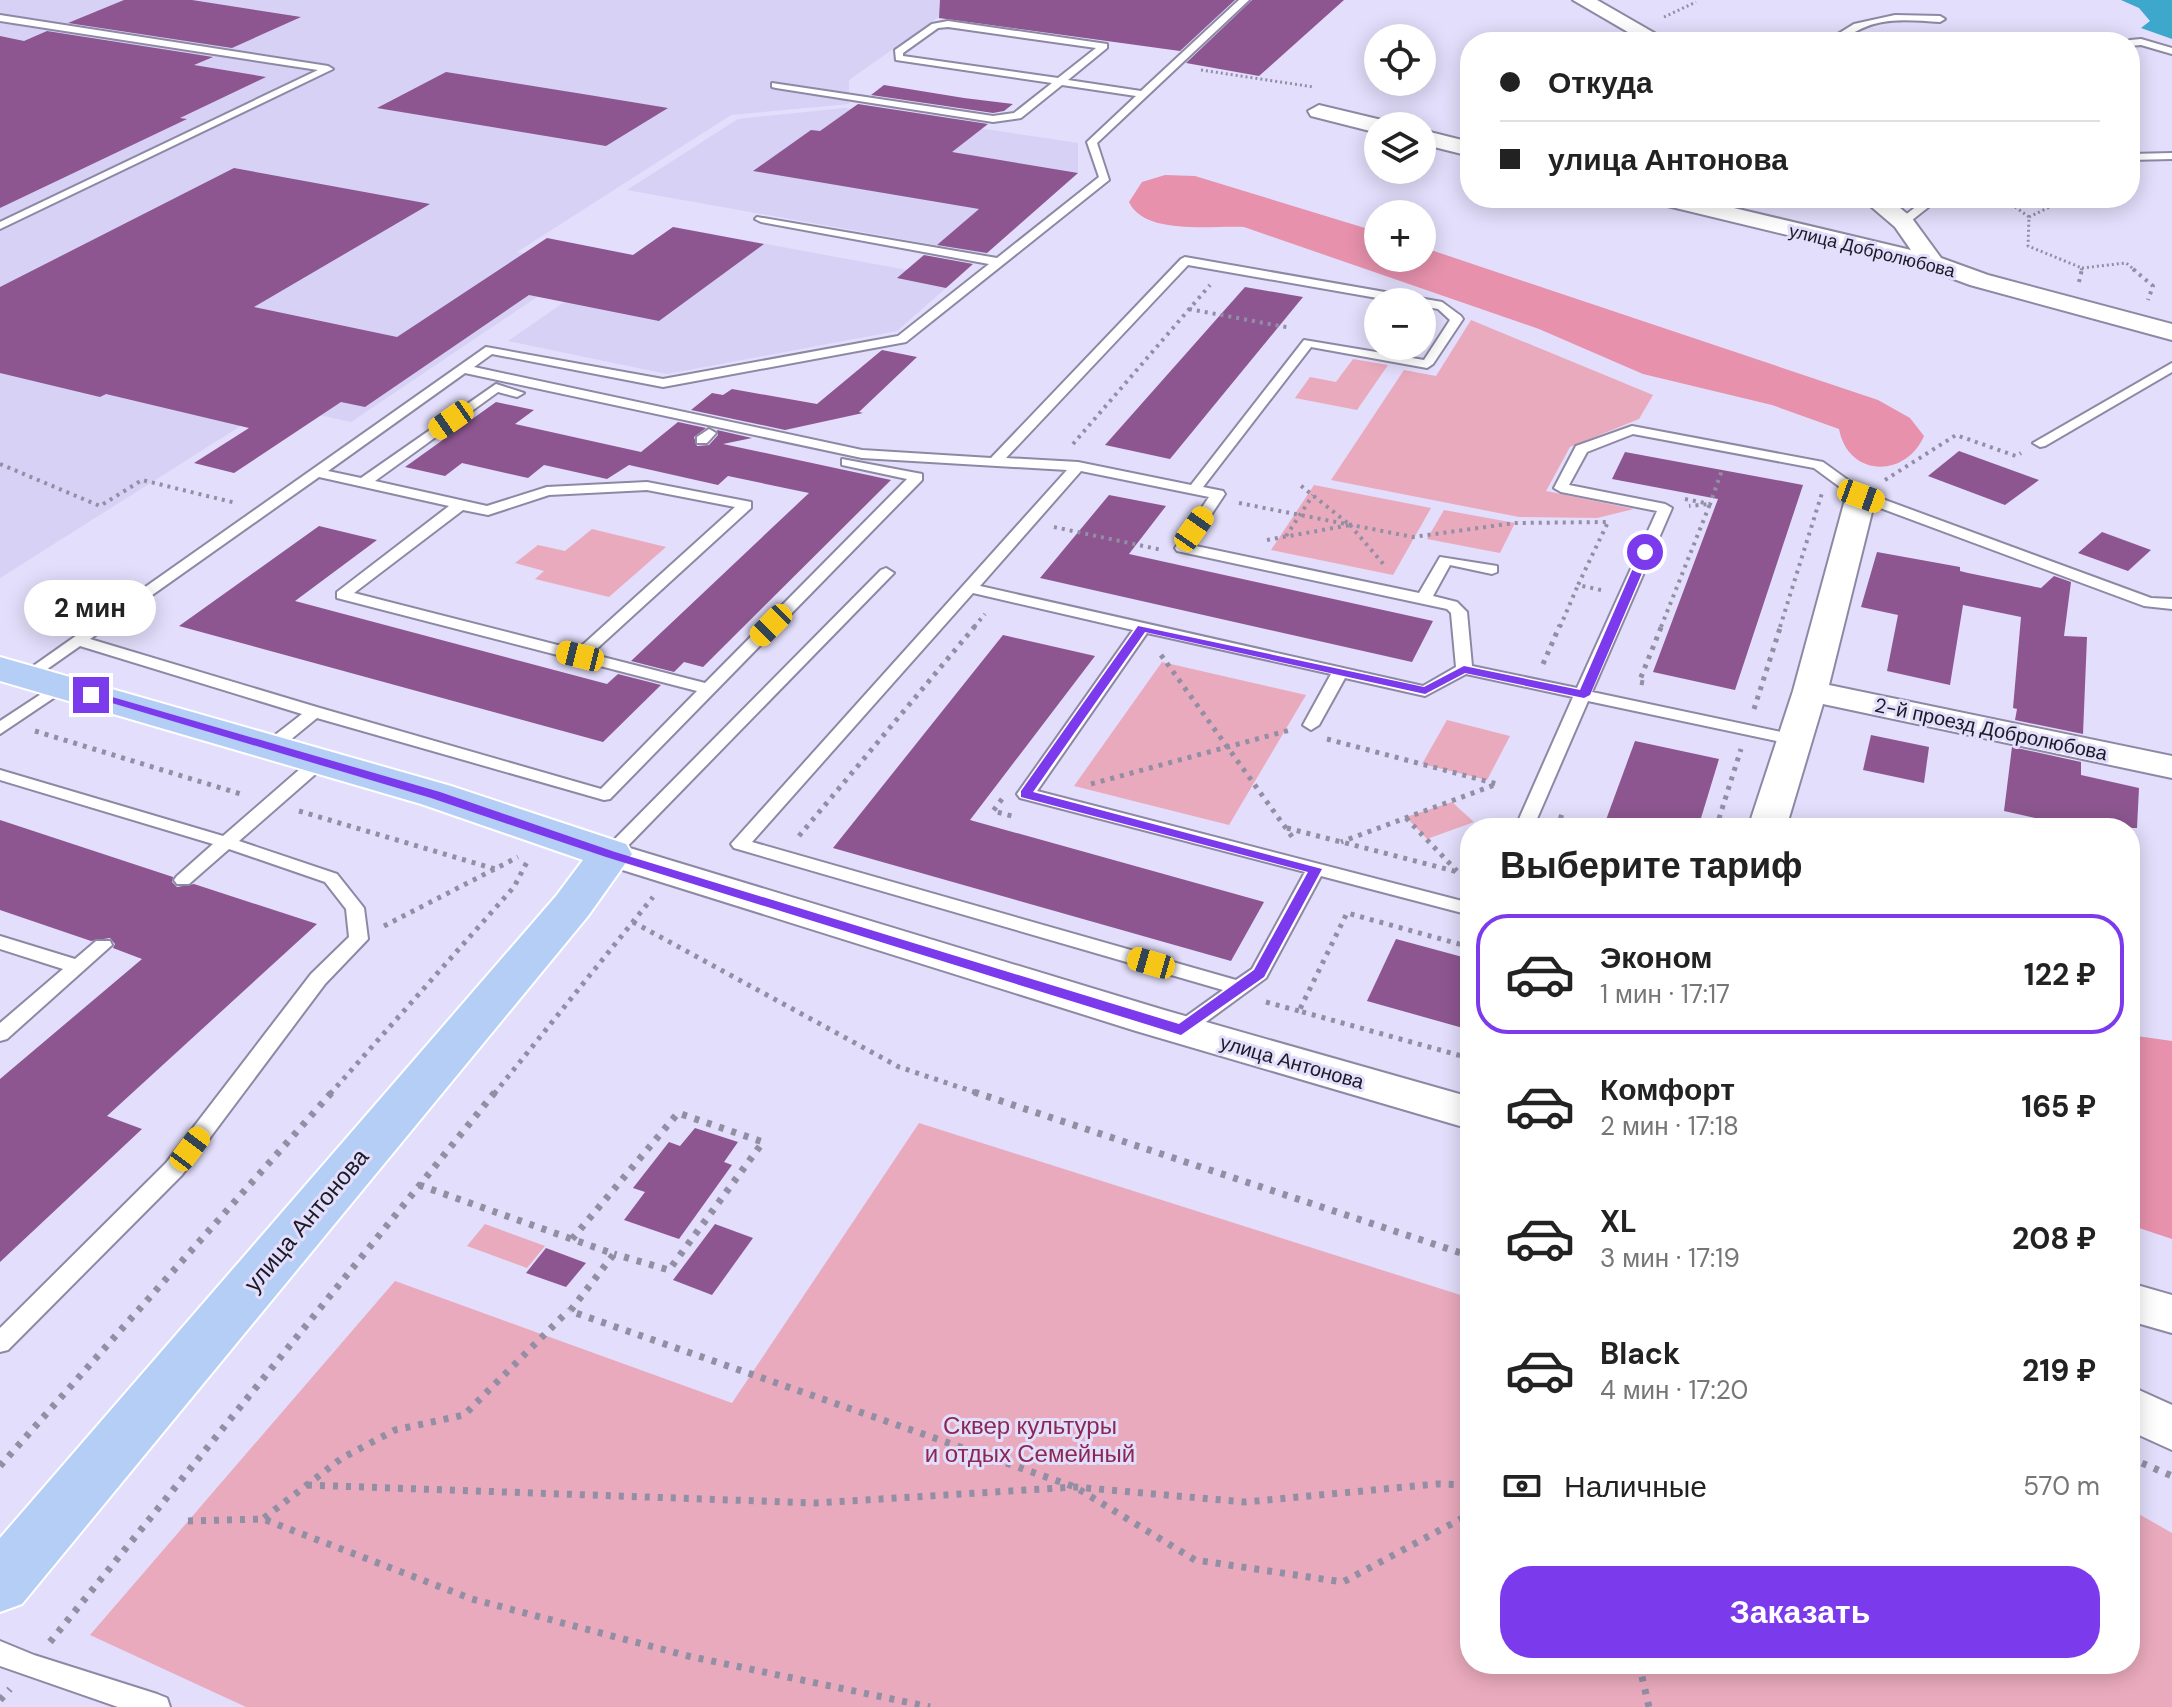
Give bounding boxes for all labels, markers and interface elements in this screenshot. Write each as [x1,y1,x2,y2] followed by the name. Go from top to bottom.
[1364,24,1436,360] map controls
[1364,24,1436,96] button: locate
[1548,63,1653,102] text: Откуда
[1364,112,1436,184] button: layers
[1548,140,1788,179] text: улица Антонова
[1364,200,1436,272] button: +
[1786,219,1958,283] street label: улица Добролюбова
[1364,288,1436,360] button: −
[424,396,478,444] car
[1834,477,1888,515] car
[1170,502,1218,556] car
[1627,534,1663,570] route start
[25,579,157,635] callout: 2 мин
[54,591,126,625] text: 2 мин
[746,600,796,650] car
[554,639,606,673] car
[73,677,109,713] route end
[1872,692,2111,767] street label: 2-й проезд Добролюбова
[1500,842,1803,889] text: Выберите тариф
[1504,938,1576,1010] icon: car
[1600,938,1713,977] text: Эконом
[1125,945,1177,981] car
[2024,955,2096,994] text: 122 ₽
[1600,977,1730,1011] text: 1 мин · 17:17
[1217,1029,1368,1095] street label: улица Антонова
[1504,1070,1576,1142] icon: car
[1600,1070,1735,1109] text: Комфорт
[2021,1087,2096,1126] text: 165 ₽
[1600,1109,1739,1143] text: 2 мин · 17:18
[166,1123,214,1175] car
[237,1141,376,1298] street label: улица Антонова
[1504,1202,1576,1274] icon: car
[1600,1202,1637,1241] text: XL
[2012,1219,2096,1258] text: 208 ₽
[1600,1241,1740,1275] text: 3 мин · 17:19
[1504,1334,1576,1406] icon: car
[1600,1334,1680,1373] text: Black
[2022,1351,2096,1390] text: 219 ₽
[1600,1373,1748,1407] text: 4 мин · 17:20
[925,1410,1135,1469] park label: Сквер культуры и отдых Семейный
[1500,1464,1544,1508] icon: cash
[1564,1467,1707,1506] text: Наличные
[2023,1469,2100,1503] text: 570 m
[1500,1566,2100,1658] button: Заказать

